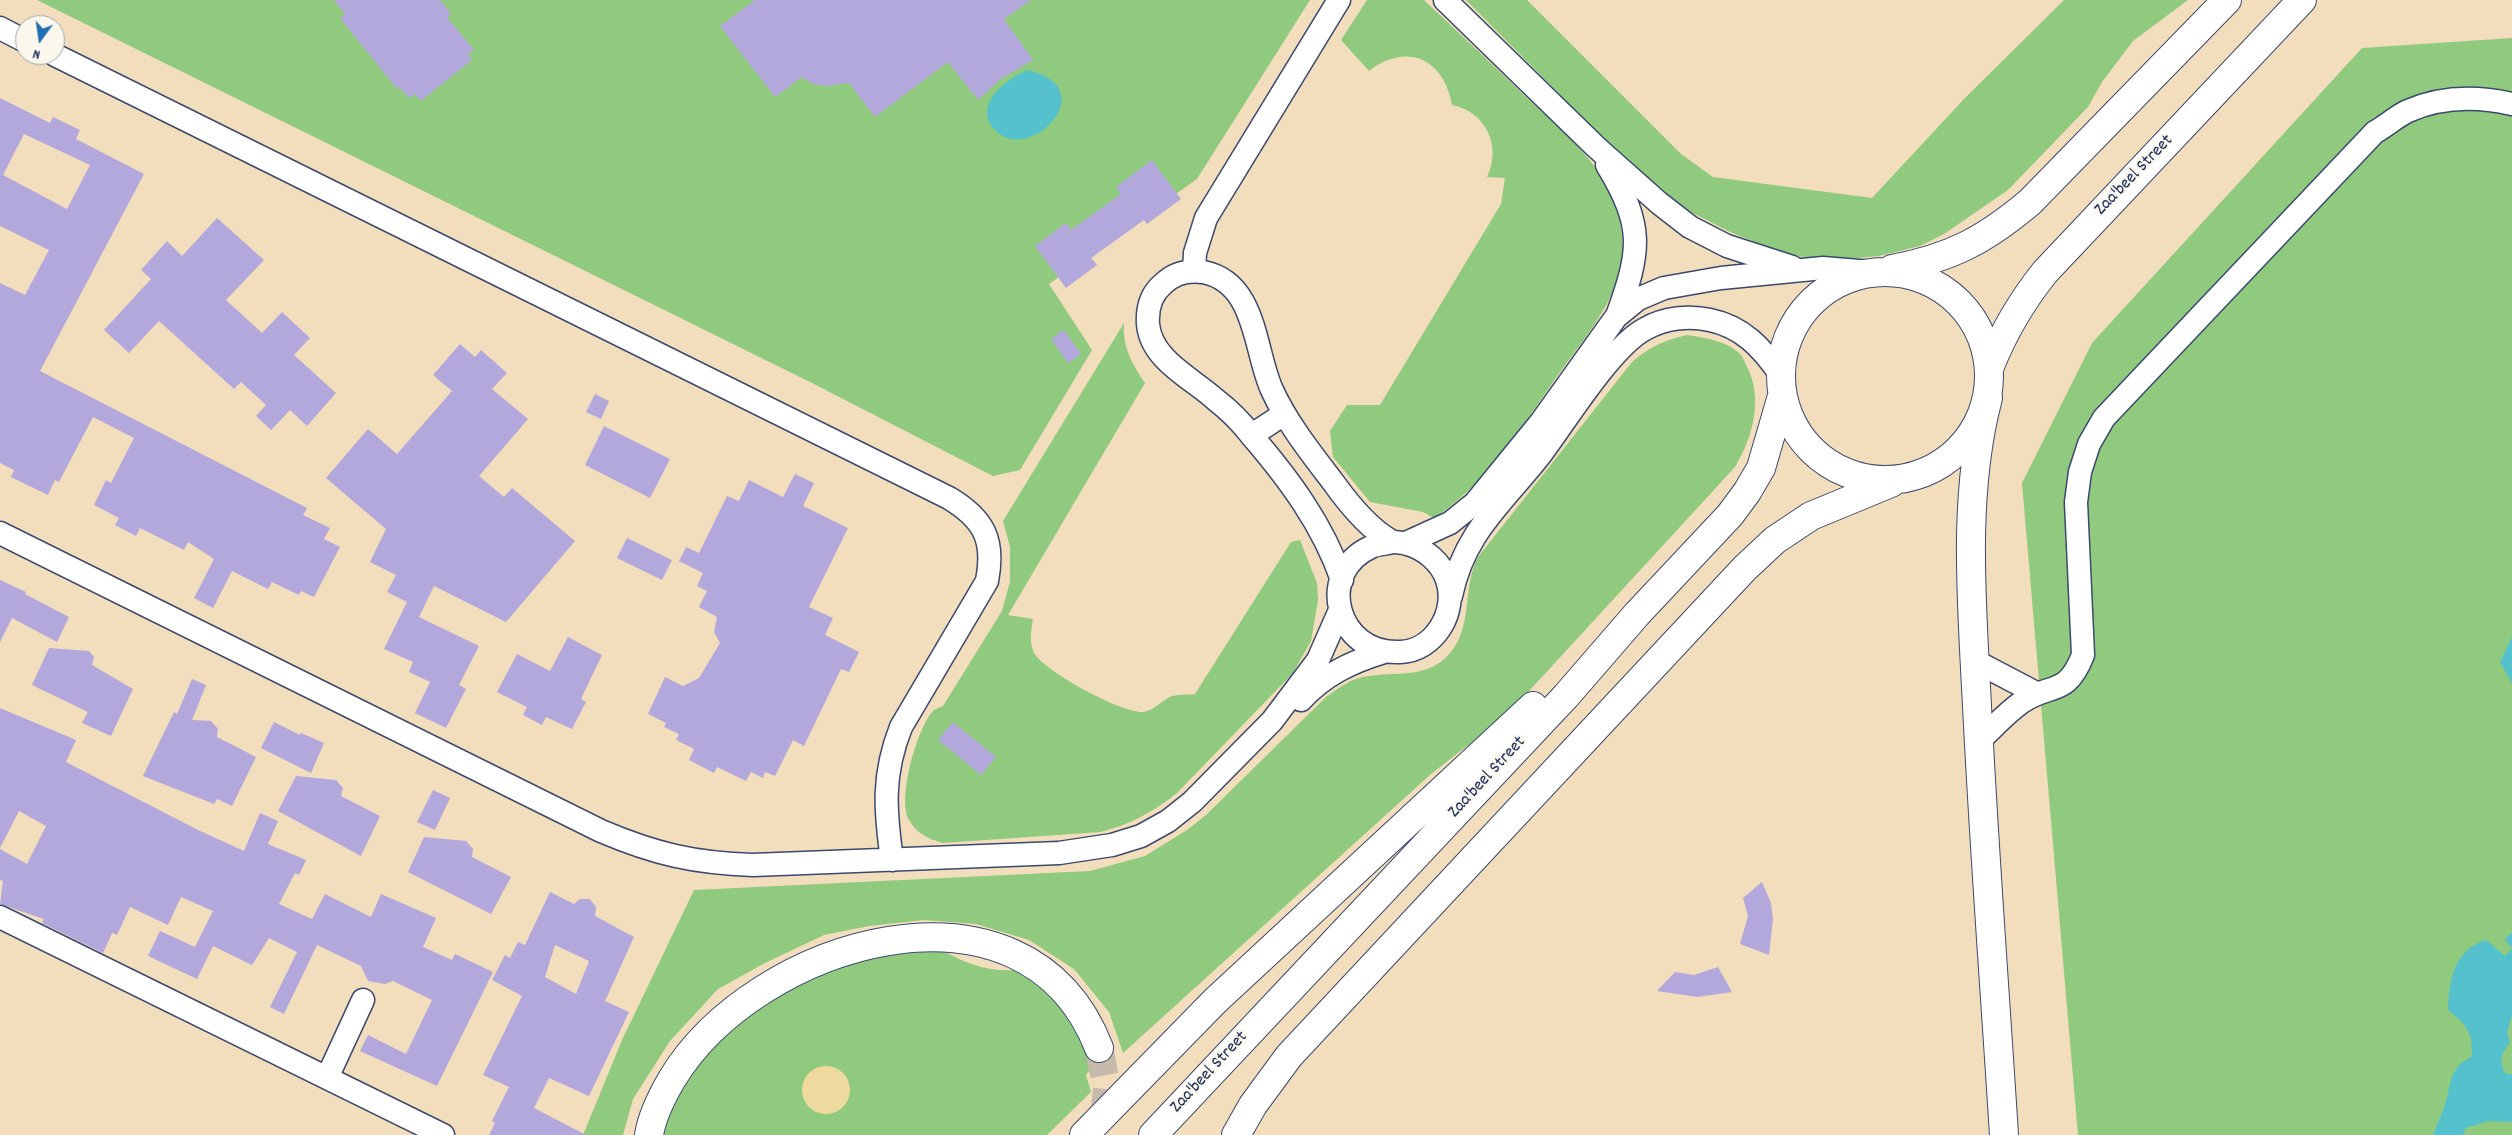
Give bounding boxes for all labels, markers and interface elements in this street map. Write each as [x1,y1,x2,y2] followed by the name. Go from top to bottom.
[15,15,65,65] north arrow
[31,43,42,64] text: N
[2091,131,2179,221] street label: Zaa'beel Street
[1445,733,1531,823] street label: Zaa'beel Street
[1167,1028,1253,1118] street label: Zaa'beel Street

